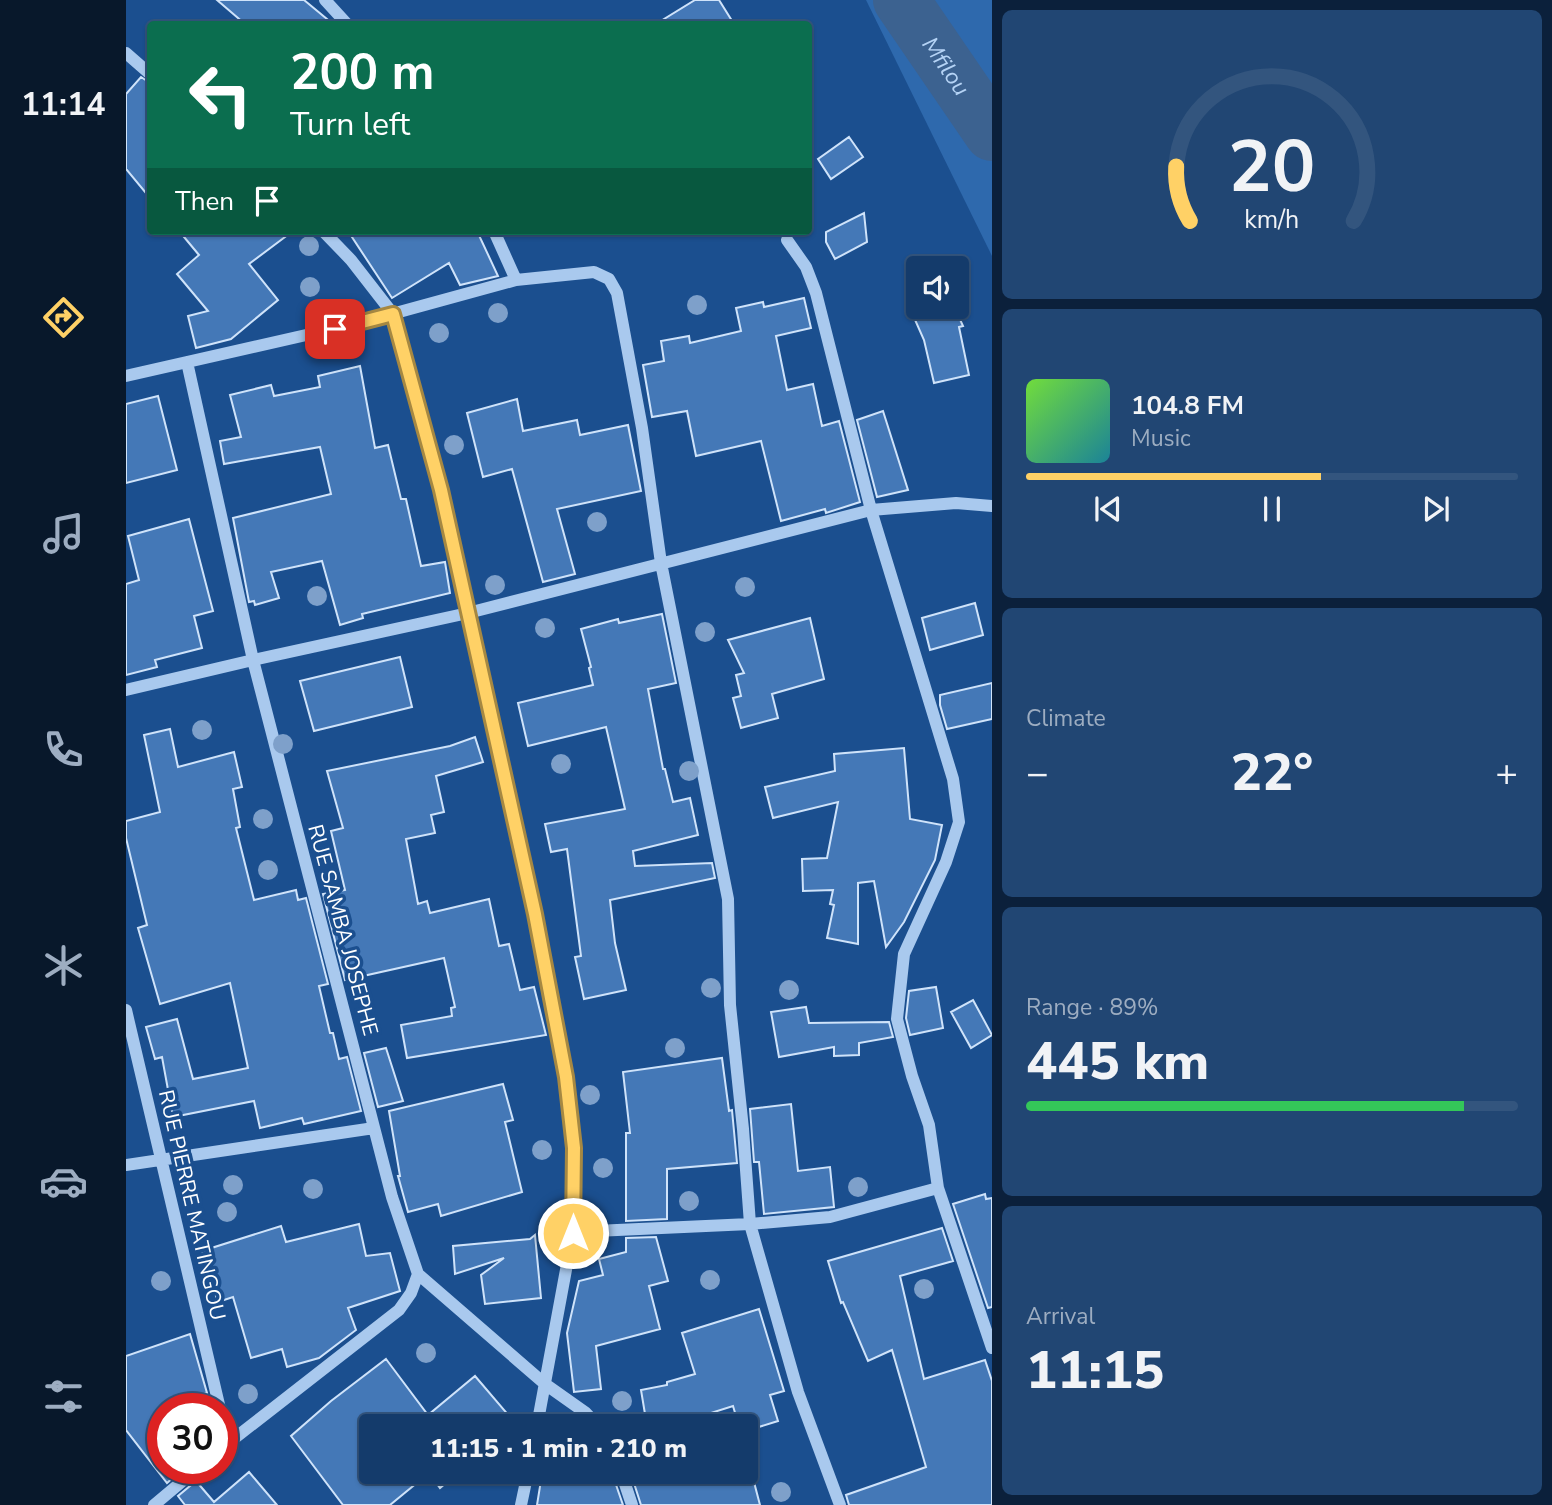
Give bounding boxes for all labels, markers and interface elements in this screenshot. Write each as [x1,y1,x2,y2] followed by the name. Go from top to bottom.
[915,31,977,102] water label: Mfilou
[290,39,434,106] text: 200 m
[175,49,266,140] icon: left
[21,83,105,126] text: 11:14
[290,103,410,146] text: Turn left
[1228,117,1316,217] text: 20
[248,182,286,220] icon: arrive
[175,184,234,219] text: Then
[1244,202,1300,236] text: km/h
[906,256,969,319] map controls
[906,256,969,319] button: sound
[39,293,88,342] icon: directions
[305,299,365,359] pin
[316,310,354,348] icon: arrive
[1131,388,1244,423] text: 104.8 FM
[1131,423,1191,454] text: Music
[1089,490,1127,528] icon: previous
[1253,490,1291,528] icon: pause
[1417,490,1455,528] icon: next
[39,509,88,558] icon: music
[1026,703,1106,734] text: Climate
[39,725,88,774] icon: phone
[1231,737,1313,808] text: 22°
[1026,748,1049,799] text: −
[1495,748,1518,799] text: +
[301,821,385,1039] street label: RUE SAMBA JOSEPHE
[39,941,88,990] icon: climate
[1026,992,1158,1023] text: Range · 89%
[1026,1026,1209,1097] text: 445 km
[152,1087,232,1323] street label: RUE PIERRE MATINGOU
[39,1157,88,1206] icon: car
[536,1196,610,1270] position arrow
[1026,1301,1095,1332] text: Arrival
[1026,1335,1164,1406] text: 11:15
[39,1372,88,1421] icon: filters
[147,1393,238,1484] speed limit sign: 30
[430,1431,687,1466] text: 11:15 · 1 min · 210 m

